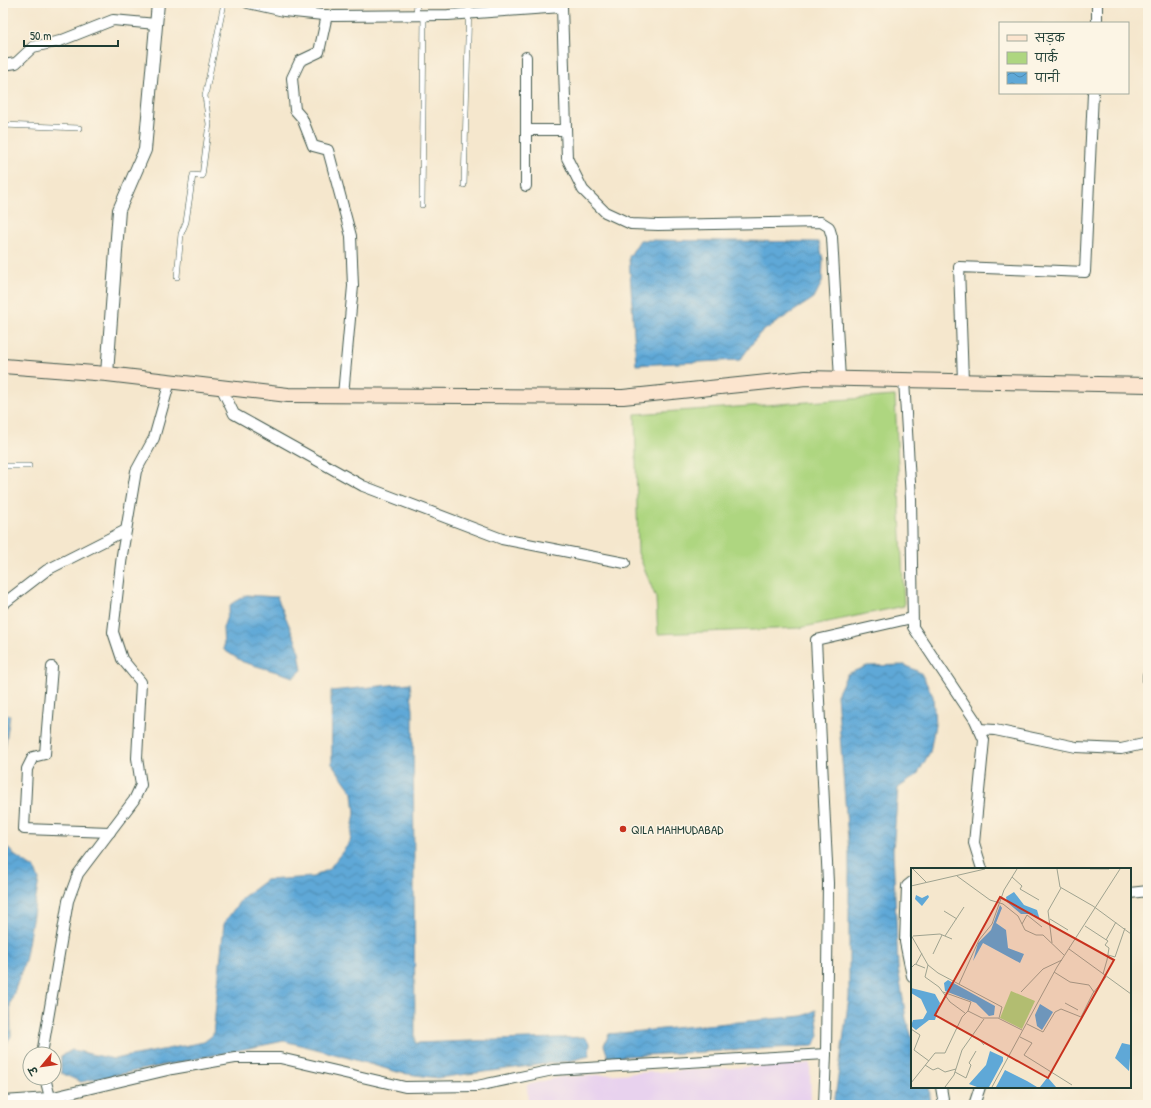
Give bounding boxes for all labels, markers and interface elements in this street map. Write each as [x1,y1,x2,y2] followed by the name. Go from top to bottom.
[24,22,118,48] scale bar
[999,22,1129,94] legend
[30,27,51,44] text: 50 m
[1034,29,1066,46] text: सड़क
[1034,48,1059,66] text: पार्क
[1034,69,1060,86] text: पानी
[631,820,724,838] place label: QILA MAHMUDABAD
[618,824,628,834] marker: QILA MAHMUDABAD
[911,868,1131,1088] inset map
[22,1046,62,1086] north arrow
[25,1063,42,1078] text: उ

